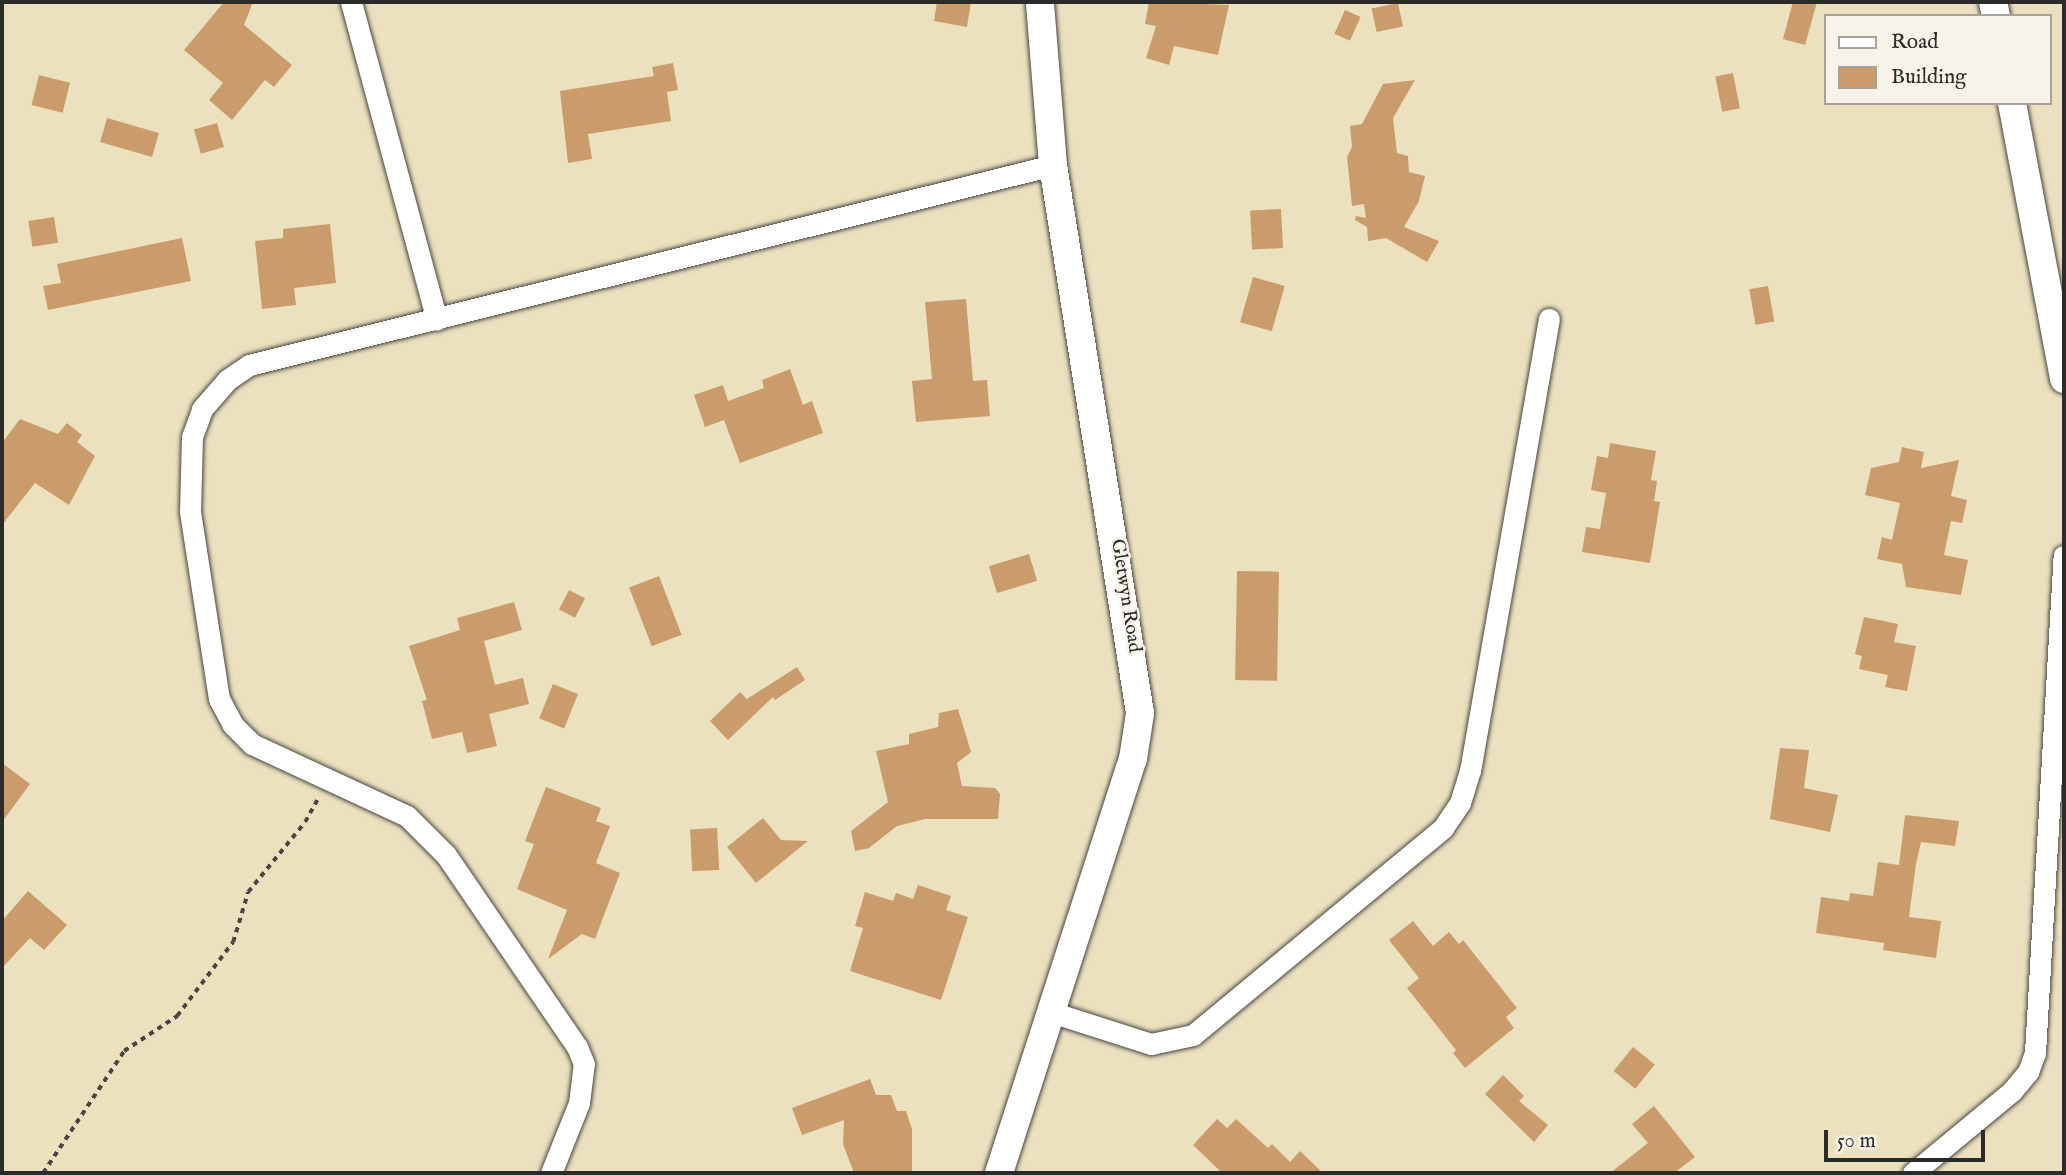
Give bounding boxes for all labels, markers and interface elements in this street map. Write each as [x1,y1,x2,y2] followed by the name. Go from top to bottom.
[1825,14,2052,105] legend
[1891,29,1938,56] text: Road
[1891,64,1966,91] text: Building
[1105,538,1145,654] street label: Gletwyn Road
[1828,1116,1989,1160] scale bar
[1837,1128,1876,1155] text: 50 m

